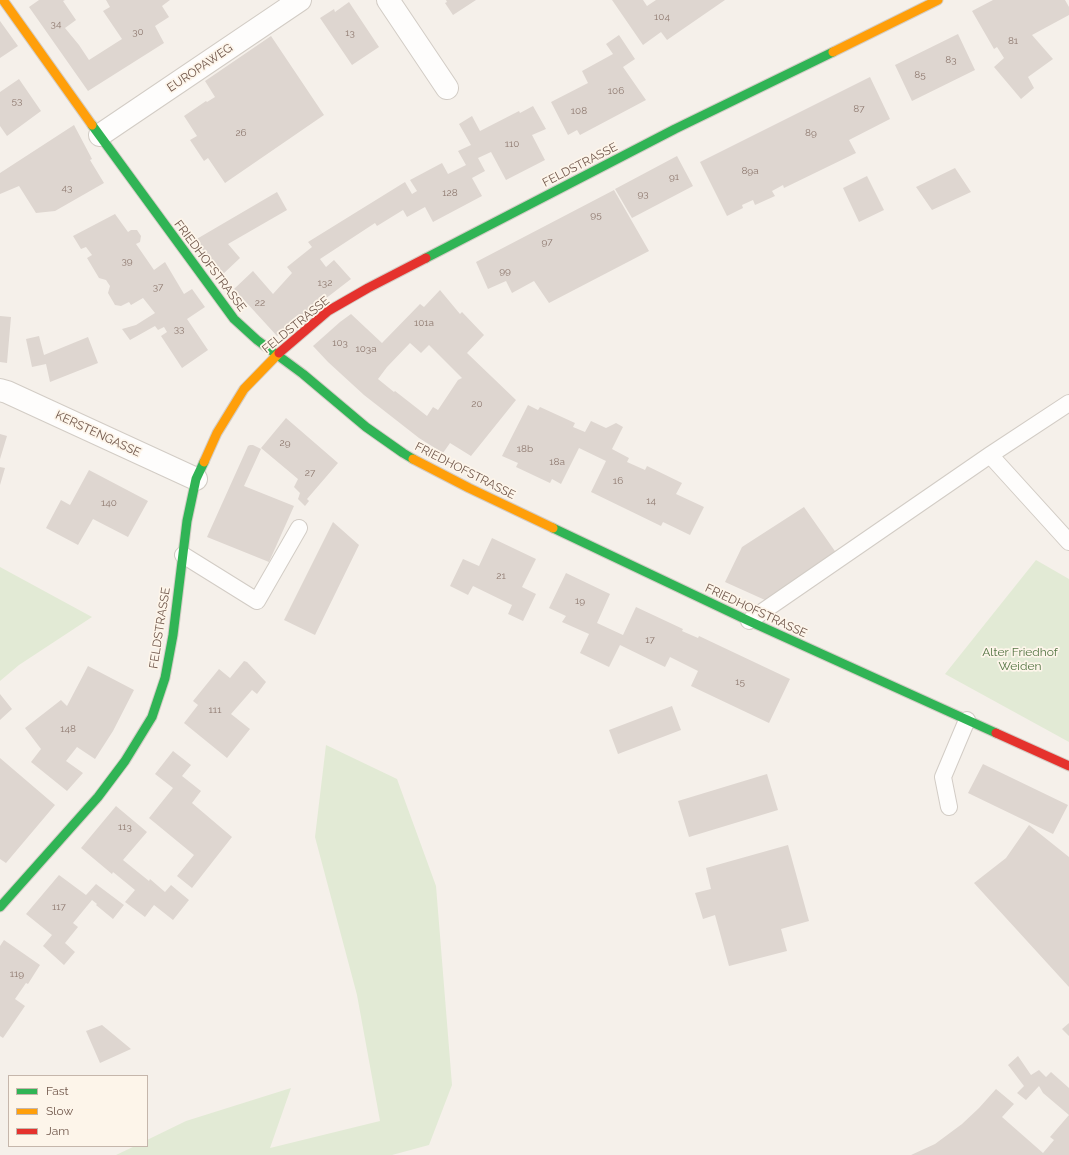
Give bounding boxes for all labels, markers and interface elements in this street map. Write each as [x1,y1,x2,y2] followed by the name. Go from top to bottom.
[654,11,670,23] house number: 104
[51,18,61,30] house number: 34
[132,26,144,38] house number: 30
[345,27,355,39] house number: 13
[1008,35,1018,47] house number: 81
[165,41,235,95] street label: EUROPAWEG
[945,54,957,66] house number: 83
[914,69,926,81] house number: 85
[608,85,624,97] house number: 106
[12,95,22,107] house number: 53
[853,103,865,115] house number: 87
[571,105,587,117] house number: 108
[235,127,247,139] house number: 26
[805,127,817,139] house number: 89
[505,138,519,150] house number: 110
[540,140,620,190] street label: FELDSTRASSE
[741,165,759,177] house number: 89a
[669,171,679,183] house number: 91
[62,182,72,194] house number: 43
[442,187,458,199] house number: 128
[637,188,649,200] house number: 93
[590,209,602,221] house number: 95
[171,217,249,315] street label: FRIEDHOFSTRASSE
[541,236,553,248] house number: 97
[121,255,133,267] house number: 39
[499,265,511,277] house number: 99
[318,277,332,289] house number: 132
[153,281,163,293] house number: 37
[260,294,332,356] street label: FELDSTRASSE
[255,297,265,309] house number: 22
[414,317,434,329] house number: 101a
[174,323,184,335] house number: 33
[332,337,348,349] house number: 103
[355,343,377,355] house number: 103a
[471,398,483,410] house number: 20
[53,408,143,460] street label: KERSTENGASSE
[279,437,291,449] house number: 29
[412,439,518,503] street label: FRIEDHOFSTRASSE
[517,443,533,455] house number: 18b
[549,456,565,468] house number: 18a
[305,467,315,479] house number: 27
[613,475,623,487] house number: 16
[646,495,656,507] house number: 14
[101,497,117,509] house number: 140
[496,570,506,582] house number: 21
[703,581,809,641] street label: FRIEDHOFSTRASSE
[146,586,174,670] street label: FELDSTRASSE
[575,595,585,607] house number: 19
[645,634,655,646] house number: 17
[982,645,1058,673] park label: Alter Friedhof Weiden
[735,676,745,688] house number: 15
[209,704,221,716] house number: 111
[60,723,76,735] house number: 148
[118,821,132,833] house number: 113
[52,901,66,913] house number: 117
[10,968,24,980] house number: 119
[8,1075,148,1147] legend
[46,1084,69,1098] text: Fast
[46,1104,73,1118] text: Slow
[46,1124,69,1138] text: Jam

